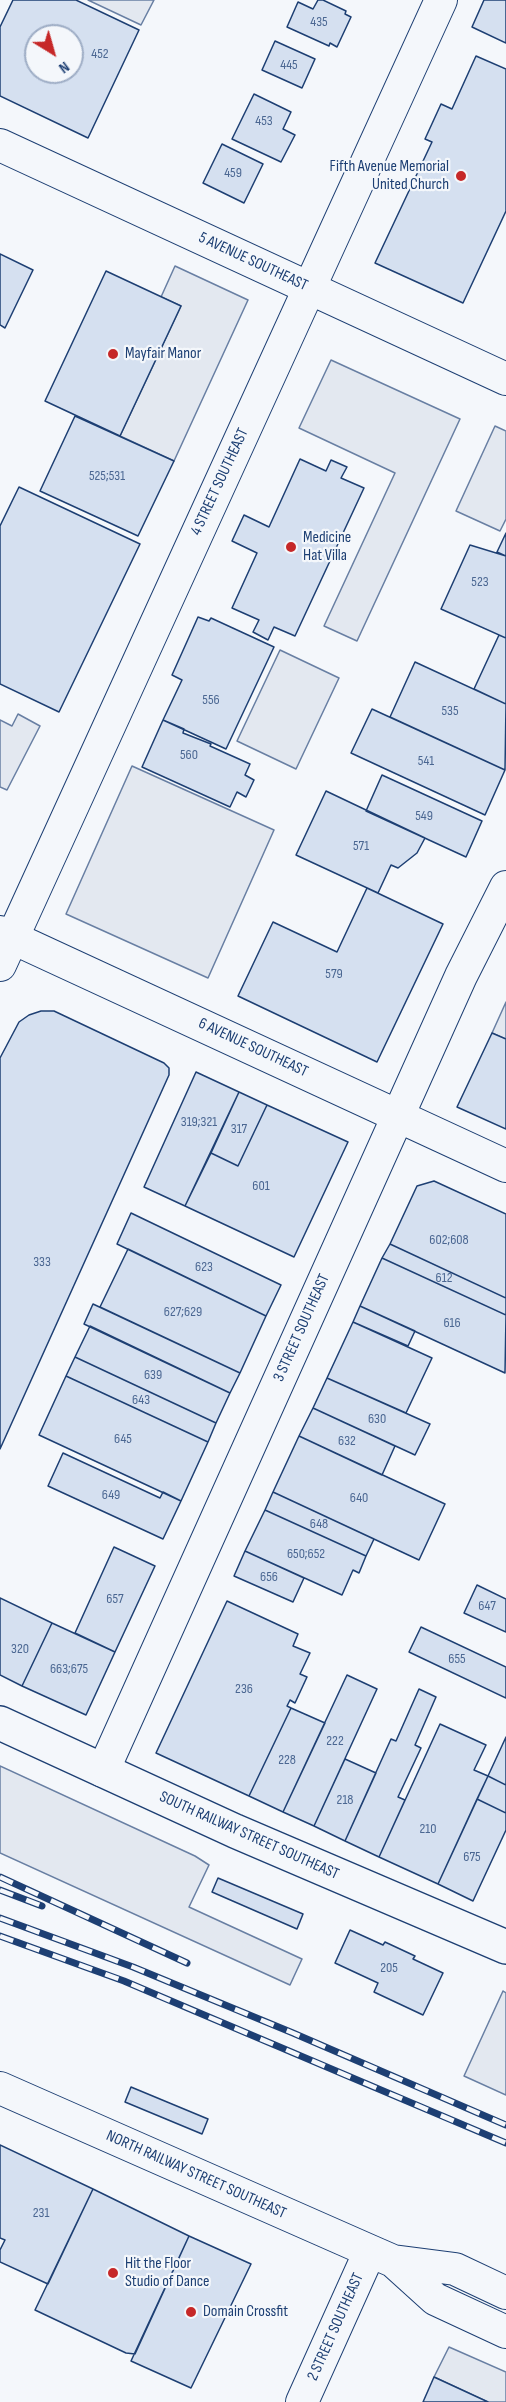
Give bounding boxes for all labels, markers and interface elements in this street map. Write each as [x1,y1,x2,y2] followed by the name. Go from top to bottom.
[310,14,328,30] house number: 435
[24,24,84,84] north arrow
[91,46,109,62] house number: 452
[55,57,73,77] text: N
[280,57,298,73] house number: 445
[255,113,273,129] house number: 453
[330,157,449,195] place label: Fifth Avenue Memorial United Church
[224,165,242,181] house number: 459
[454,169,468,183] marker: Fifth Avenue Memorial United Church
[195,228,311,296] street label: 5 AVENUE SOUTHEAST
[125,344,201,364] place label: Mayfair Manor
[106,347,120,361] marker: Mayfair Manor
[187,425,253,539] street label: 4 STREET SOUTHEAST
[89,468,125,484] house number: 525;531
[303,528,351,566] place label: Medicine Hat Villa
[284,540,298,554] marker: Medicine Hat Villa
[471,574,489,590] house number: 523
[202,692,220,708] house number: 556
[441,703,459,719] house number: 535
[180,747,198,763] house number: 560
[418,753,434,769] house number: 541
[415,808,433,824] house number: 549
[353,838,369,854] house number: 571
[325,966,343,982] house number: 579
[195,1014,311,1082] street label: 6 AVENUE SOUTHEAST
[181,1114,217,1130] house number: 319;321
[231,1121,247,1137] house number: 317
[252,1178,270,1194] house number: 601
[429,1232,469,1248] house number: 602;608
[33,1254,51,1270] house number: 333
[195,1259,213,1275] house number: 623
[436,1270,452,1286] house number: 612
[270,1271,334,1385] street label: 3 STREET SOUTHEAST
[164,1304,202,1320] house number: 627;629
[443,1315,461,1331] house number: 616
[144,1367,162,1383] house number: 639
[132,1392,150,1408] house number: 643
[368,1411,386,1427] house number: 630
[114,1431,132,1447] house number: 645
[338,1433,356,1449] house number: 632
[102,1487,120,1503] house number: 649
[350,1490,368,1506] house number: 640
[310,1516,328,1532] house number: 648
[287,1546,325,1562] house number: 650;652
[260,1569,278,1585] house number: 656
[106,1591,124,1607] house number: 657
[478,1598,496,1614] house number: 647
[11,1641,29,1657] house number: 320
[448,1651,466,1667] house number: 655
[50,1661,88,1677] house number: 663;675
[235,1681,253,1697] house number: 236
[326,1733,344,1749] house number: 222
[278,1752,296,1768] house number: 228
[156,1788,342,1884] street label: SOUTH RAILWAY STREET SOUTHEAST
[337,1792,353,1808] house number: 218
[420,1821,436,1837] house number: 210
[463,1849,481,1865] house number: 675
[380,1960,398,1976] house number: 205
[103,2127,289,2223] street label: NORTH RAILWAY STREET SOUTHEAST
[33,2205,49,2221] house number: 231
[125,2254,210,2292] place label: Hit the Floor Studio of Dance
[106,2266,120,2280] marker: Hit the Floor Studio of Dance
[304,2270,368,2384] street label: 2 STREET SOUTHEAST
[203,2302,288,2322] place label: Domain Crossfit
[184,2305,198,2319] marker: Domain Crossfit

